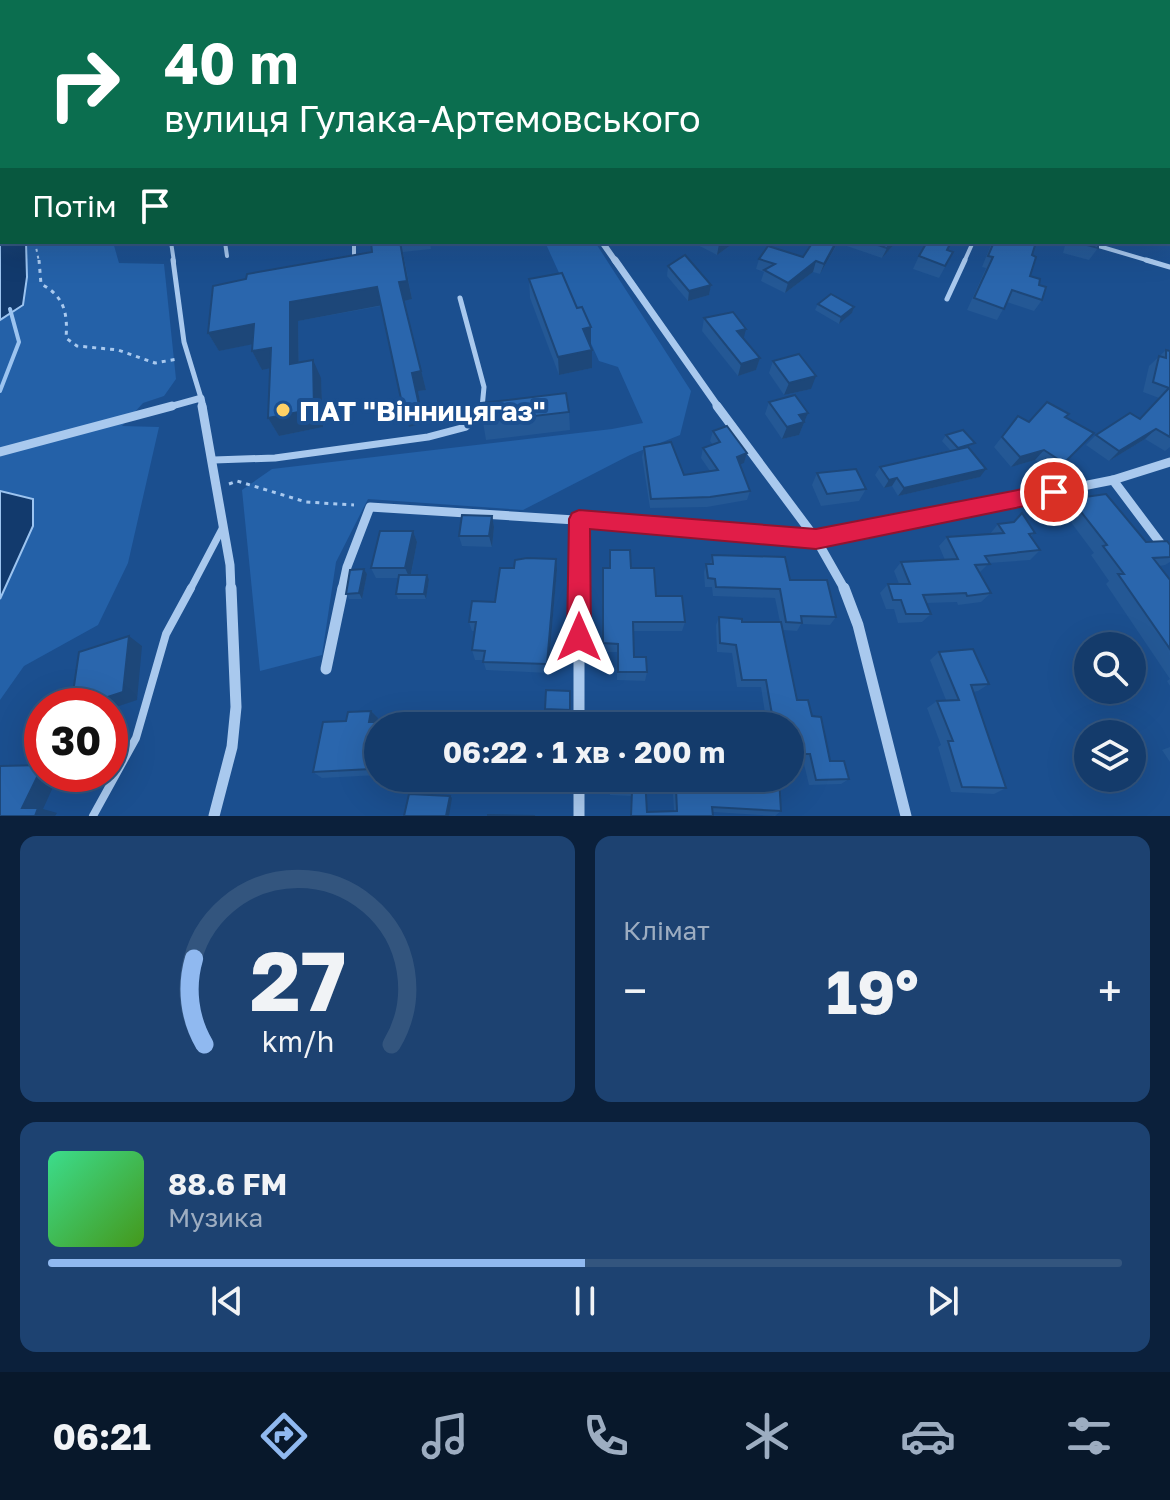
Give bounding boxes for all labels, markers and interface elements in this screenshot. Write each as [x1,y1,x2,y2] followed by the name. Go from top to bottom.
[164,29,298,96] text: 40 m
[32,32,136,136] icon: right
[164,97,701,140] text: вулиця Гулака-Артемовського
[133,184,177,228] icon: arrive
[32,188,117,224] text: Потім
[299,394,546,427] place label: ПАТ "Вінницягаз"
[274,401,292,419] marker: ПАТ "Вінницягаз"
[1020,458,1088,526] pin
[1032,470,1076,514] icon: arrive
[537,595,621,679] position arrow
[1074,632,1146,792] map controls
[1074,632,1146,704] button: search
[24,688,128,792] speed limit sign: 30
[1074,720,1146,792] button: layers
[443,734,725,770] text: 06:22 · 1 хв · 200 m
[623,915,710,946] text: Клімат
[249,929,346,1029] text: 27
[826,955,919,1027] text: 19°
[623,964,647,1017] text: −
[1098,964,1122,1017] text: +
[261,1024,334,1058] text: km/h
[168,1166,287,1202] text: 88.6 FM
[168,1202,263,1233] text: Музика
[205,1279,249,1323] icon: previous
[563,1279,607,1323] icon: pause
[921,1279,965,1323] icon: next
[256,1408,312,1464] icon: directions
[417,1408,473,1464] icon: music
[578,1408,634,1464] icon: phone
[739,1408,795,1464] icon: climate
[900,1408,956,1464] icon: car
[1061,1408,1117,1464] icon: filters
[53,1415,151,1458] text: 06:21

